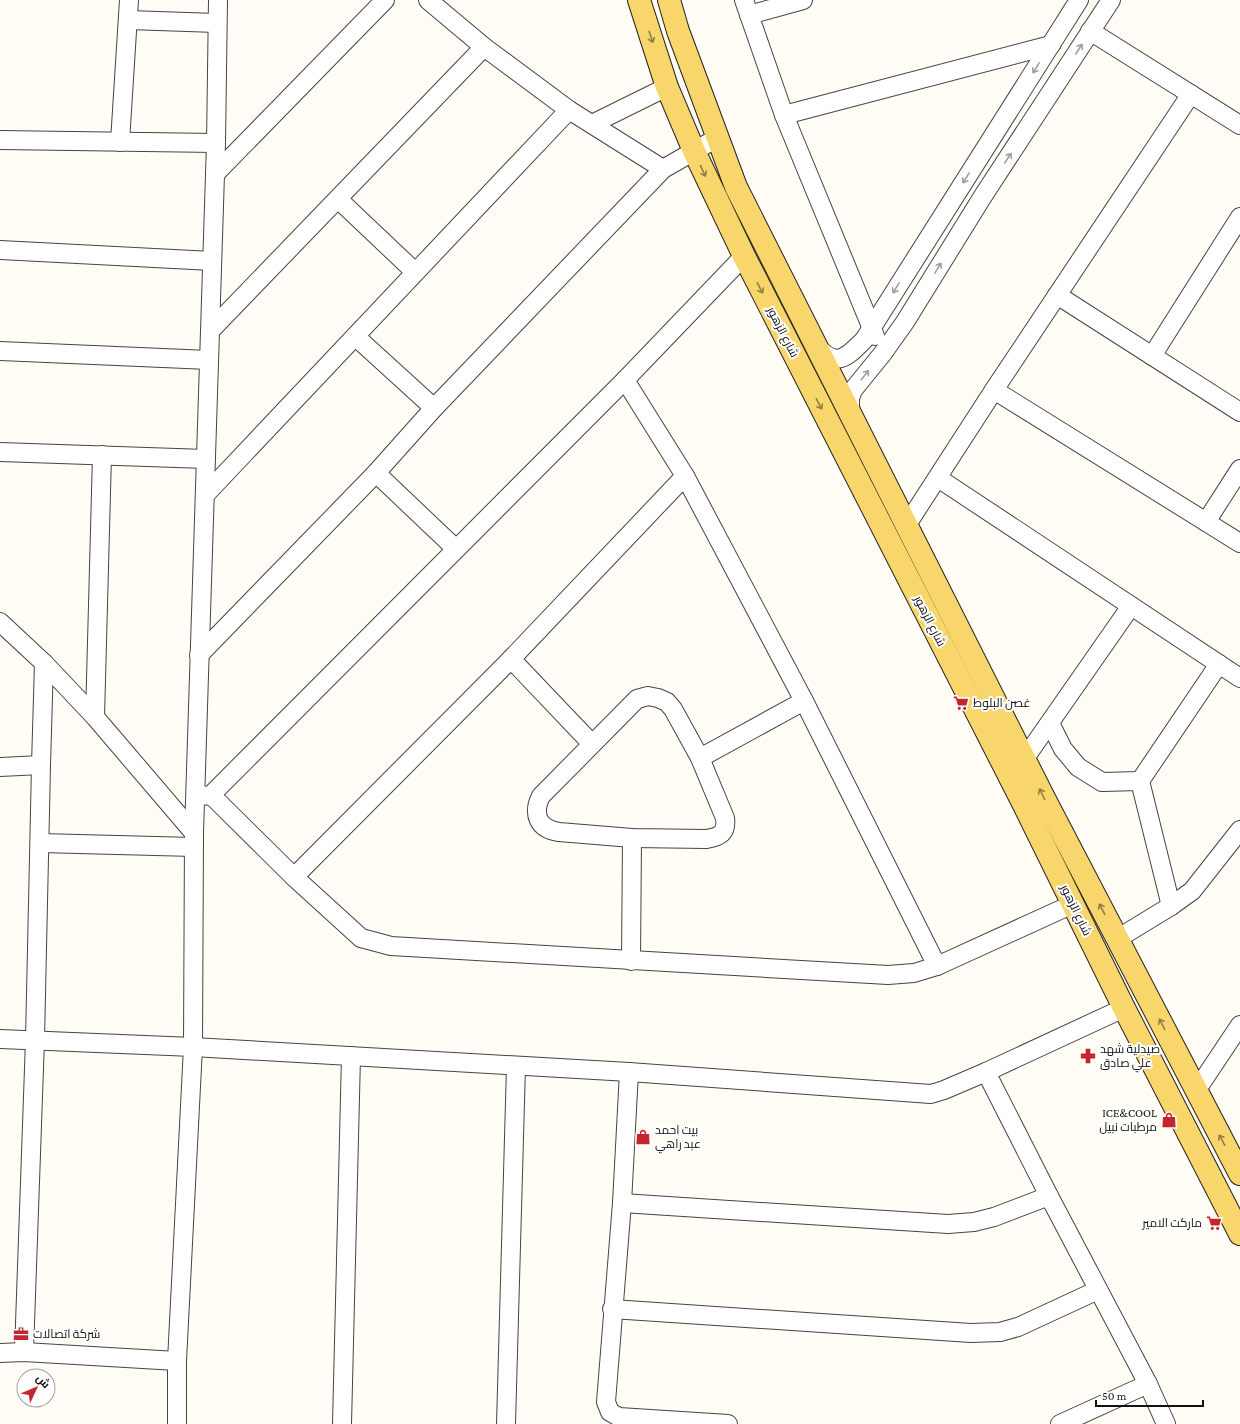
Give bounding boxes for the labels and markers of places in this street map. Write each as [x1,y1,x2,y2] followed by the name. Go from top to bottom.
[952,694,970,712] supermarket icon: غصن البلوط
[973,696,1030,710] place label: غصن البلوط
[1100,1042,1160,1073] place label: صيدلية شهد علي صادق
[1079,1047,1097,1065] pharmacy icon: صيدلية شهد علي صادق
[1099,1106,1157,1134] place label: ICE&COOL مرطبات نبيل
[1160,1111,1178,1129] shop icon: ICE&COOL مرطبات نبيل
[655,1123,701,1154] place label: بيت احمد عبد راهي
[634,1128,652,1146] shop icon: بيت احمد عبد راهي
[1205,1214,1223,1232] supermarket icon: ماركت الامير
[1141,1216,1202,1230] place label: ماركت الامير
[12,1325,30,1343] office icon: شركة اتصالات
[33,1327,100,1341] place label: شركة اتصالات

